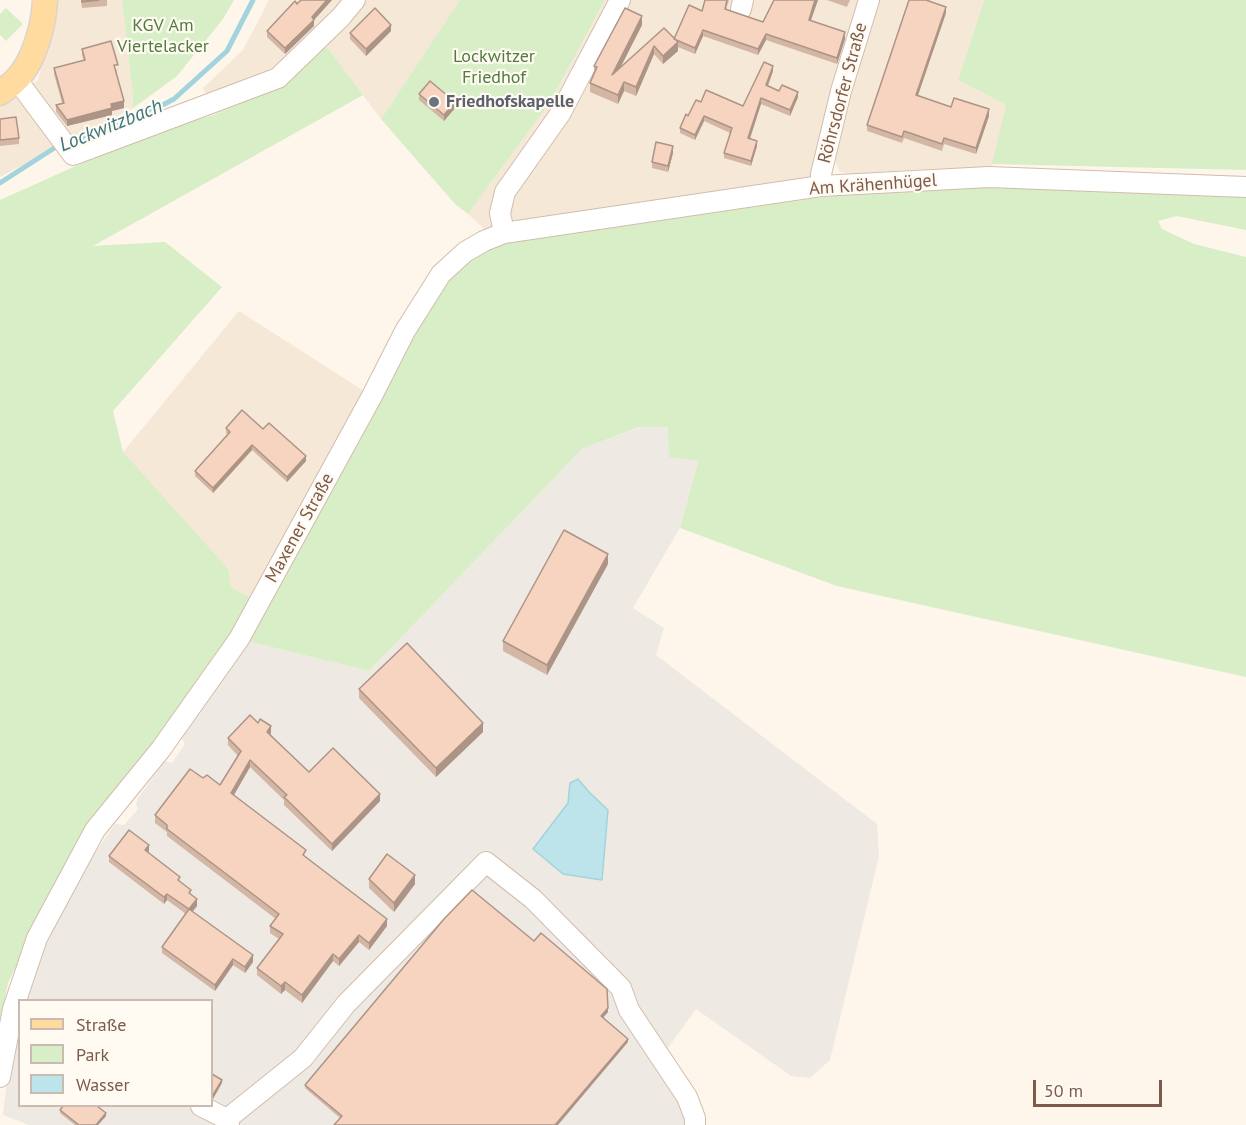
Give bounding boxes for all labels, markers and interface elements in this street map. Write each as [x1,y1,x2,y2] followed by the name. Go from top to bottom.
[117,15,209,57] park label: KGV Am Viertelacker
[814,20,872,166] street label: Röhrsdorfer Straße
[453,46,535,88] park label: Lockwitzer Friedhof
[446,91,574,113] place label: Friedhofskapelle
[56,94,166,158] water label: Lockwitzbach
[427,95,441,109] marker: Friedhofskapelle
[808,170,938,200] street label: Am Krähenhügel
[261,470,339,586] street label: Maxener Straße
[18,999,213,1107] legend
[76,1013,127,1036] text: Straße
[76,1043,109,1066] text: Park
[1036,1068,1165,1106] scale bar
[76,1073,130,1096] text: Wasser
[1044,1079,1083,1102] text: 50 m

